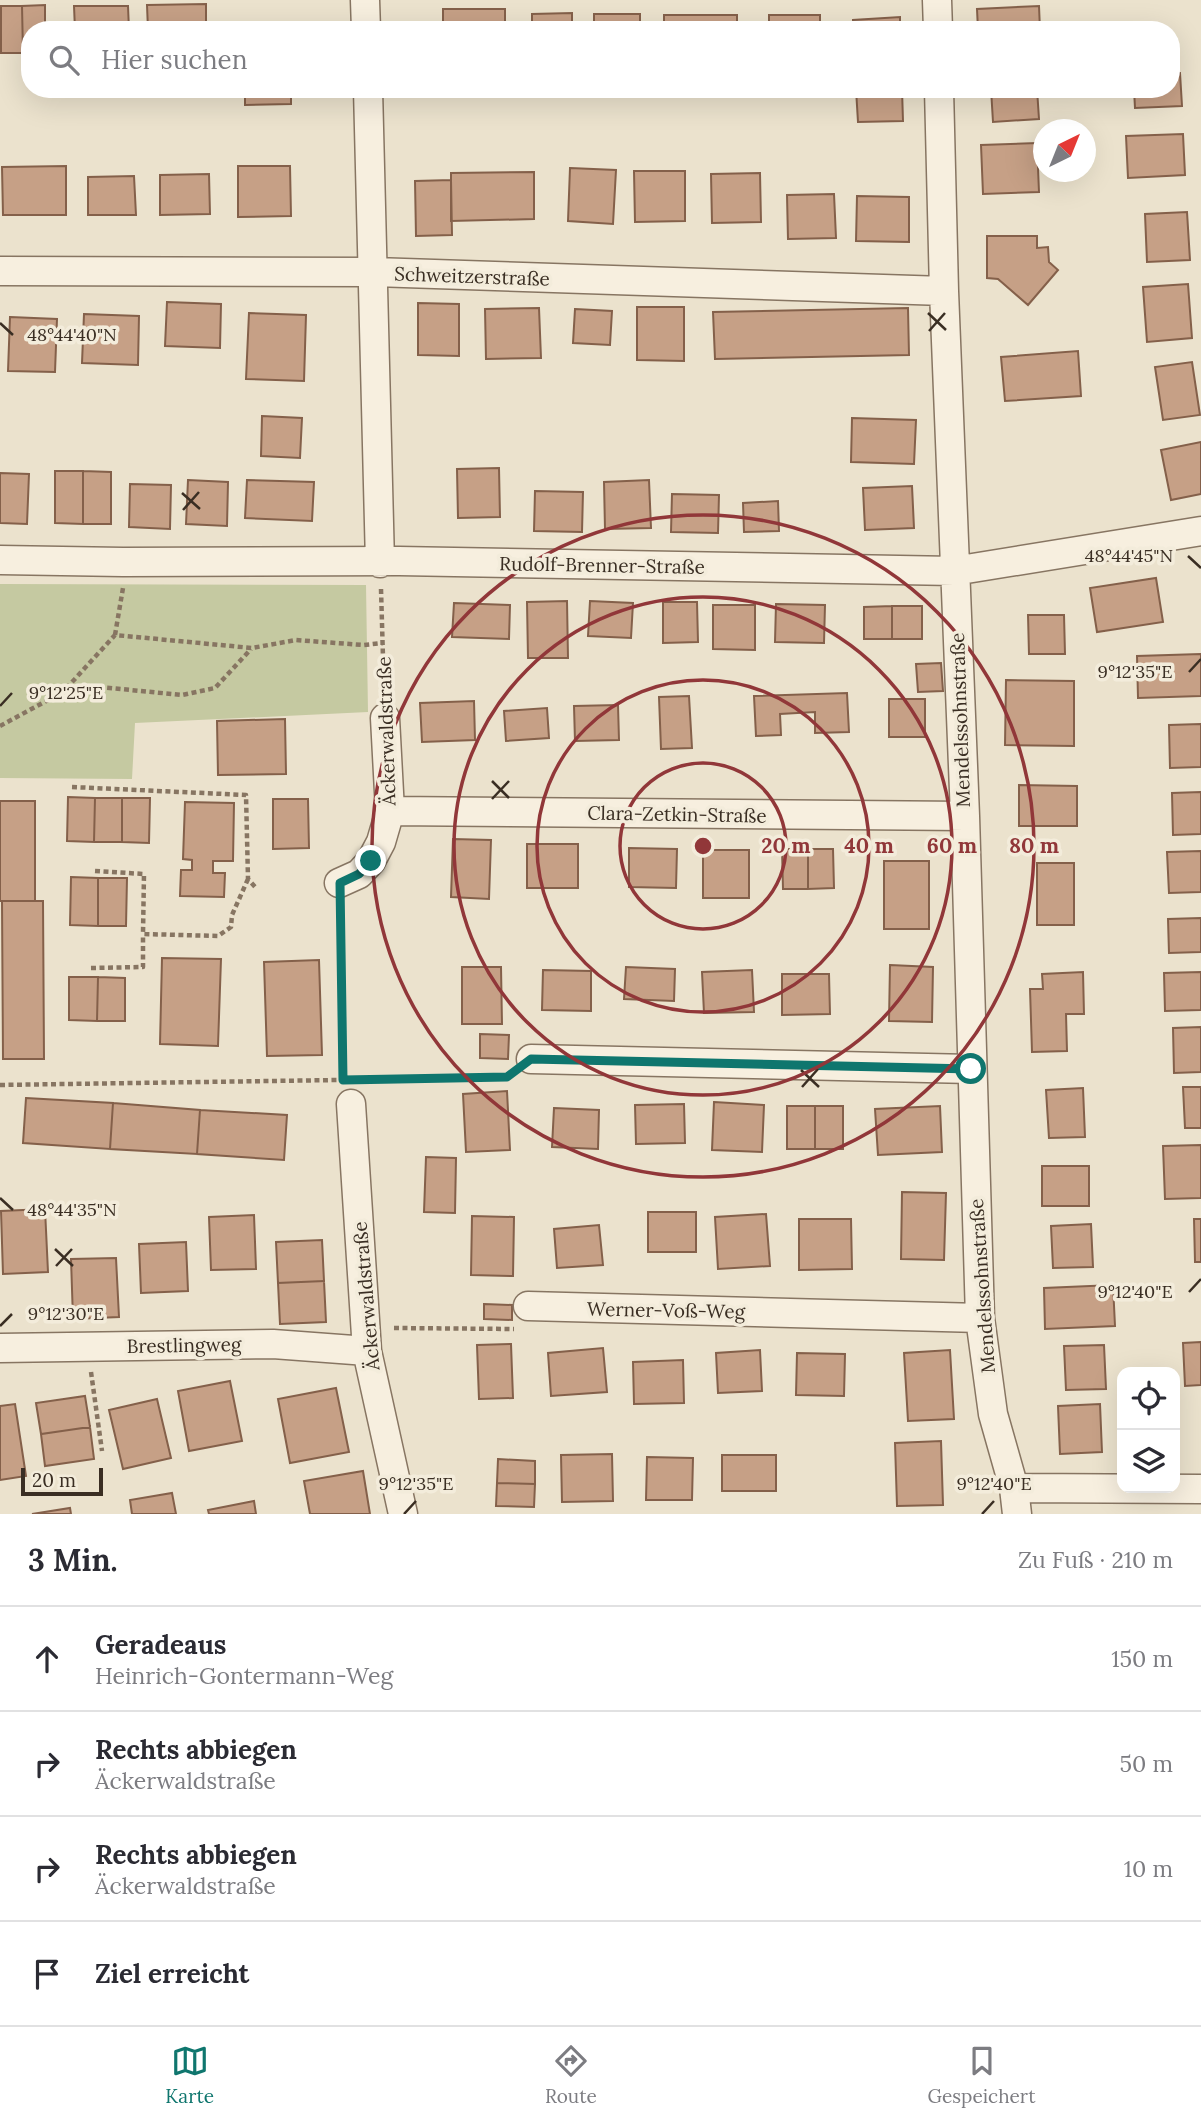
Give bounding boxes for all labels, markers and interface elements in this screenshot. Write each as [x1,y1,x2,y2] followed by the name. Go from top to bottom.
[21,21,1180,98] search box
[45,41,83,79] icon: search
[101,43,247,76] text: Hier suchen
[1033,119,1096,182] north arrow
[394,261,550,291] street label: Schweitzerstraße
[27,323,117,346] text: 48°44'40"N
[1085,544,1173,567] text: 48°44'45"N
[499,551,705,579] street label: Rudolf-Brenner-Straße
[945,632,975,808] street label: Mendelssohnstraße
[371,656,401,807] street label: Äckerwaldstraße
[1098,660,1172,683] text: 9°12'35"E
[29,681,103,704] text: 9°12'25"E
[587,800,767,828] street label: Clara-Zetkin-Straße
[761,832,811,859] text: 20 m
[844,832,894,859] text: 40 m
[927,832,977,859] text: 60 m
[1009,832,1059,859] text: 80 m
[691,834,715,858] centre of rings
[355,845,386,876] route end
[955,1053,986,1084] route start
[27,1198,117,1221] text: 48°44'35"N
[964,1198,1000,1374] street label: Mendelssohnstraße
[348,1221,385,1372] street label: Äckerwaldstraße
[1097,1280,1173,1303] text: 9°12'40"E
[587,1297,746,1323] street label: Werner-Voß-Weg
[28,1302,104,1325] text: 9°12'30"E
[126,1332,242,1358] street label: Brestlingweg
[1117,1367,1180,1493] map controls
[1117,1367,1180,1430] button: locate
[1117,1430,1180,1493] button: layers
[21,1465,103,1497] scale bar
[32,1468,76,1492] text: 20 m
[379,1472,453,1495] text: 9°12'35"E
[956,1472,1032,1495] text: 9°12'40"E
[28,1541,118,1579] text: 3 Min.
[1018,1545,1173,1574] text: Zu Fuß · 210 m
[95,1628,226,1661] text: Geradeaus
[28,1640,66,1678] icon: ahead
[1111,1644,1173,1673] text: 150 m
[95,1661,393,1690] text: Heinrich-Gontermann-Weg
[95,1733,297,1766] text: Rechts abbiegen
[28,1745,66,1783] icon: right
[1120,1749,1173,1778] text: 50 m
[95,1766,276,1795] text: Äckerwaldstraße
[95,1838,297,1871] text: Rechts abbiegen
[28,1850,66,1888] icon: right
[1124,1854,1173,1883] text: 10 m
[95,1871,276,1900] text: Äckerwaldstraße
[28,1955,66,1993] icon: arrive
[95,1957,249,1990] text: Ziel erreicht
[165,2042,214,2108] tab: Karte
[545,2042,597,2108] tab: Route
[928,2042,1036,2108] tab: Gespeichert

